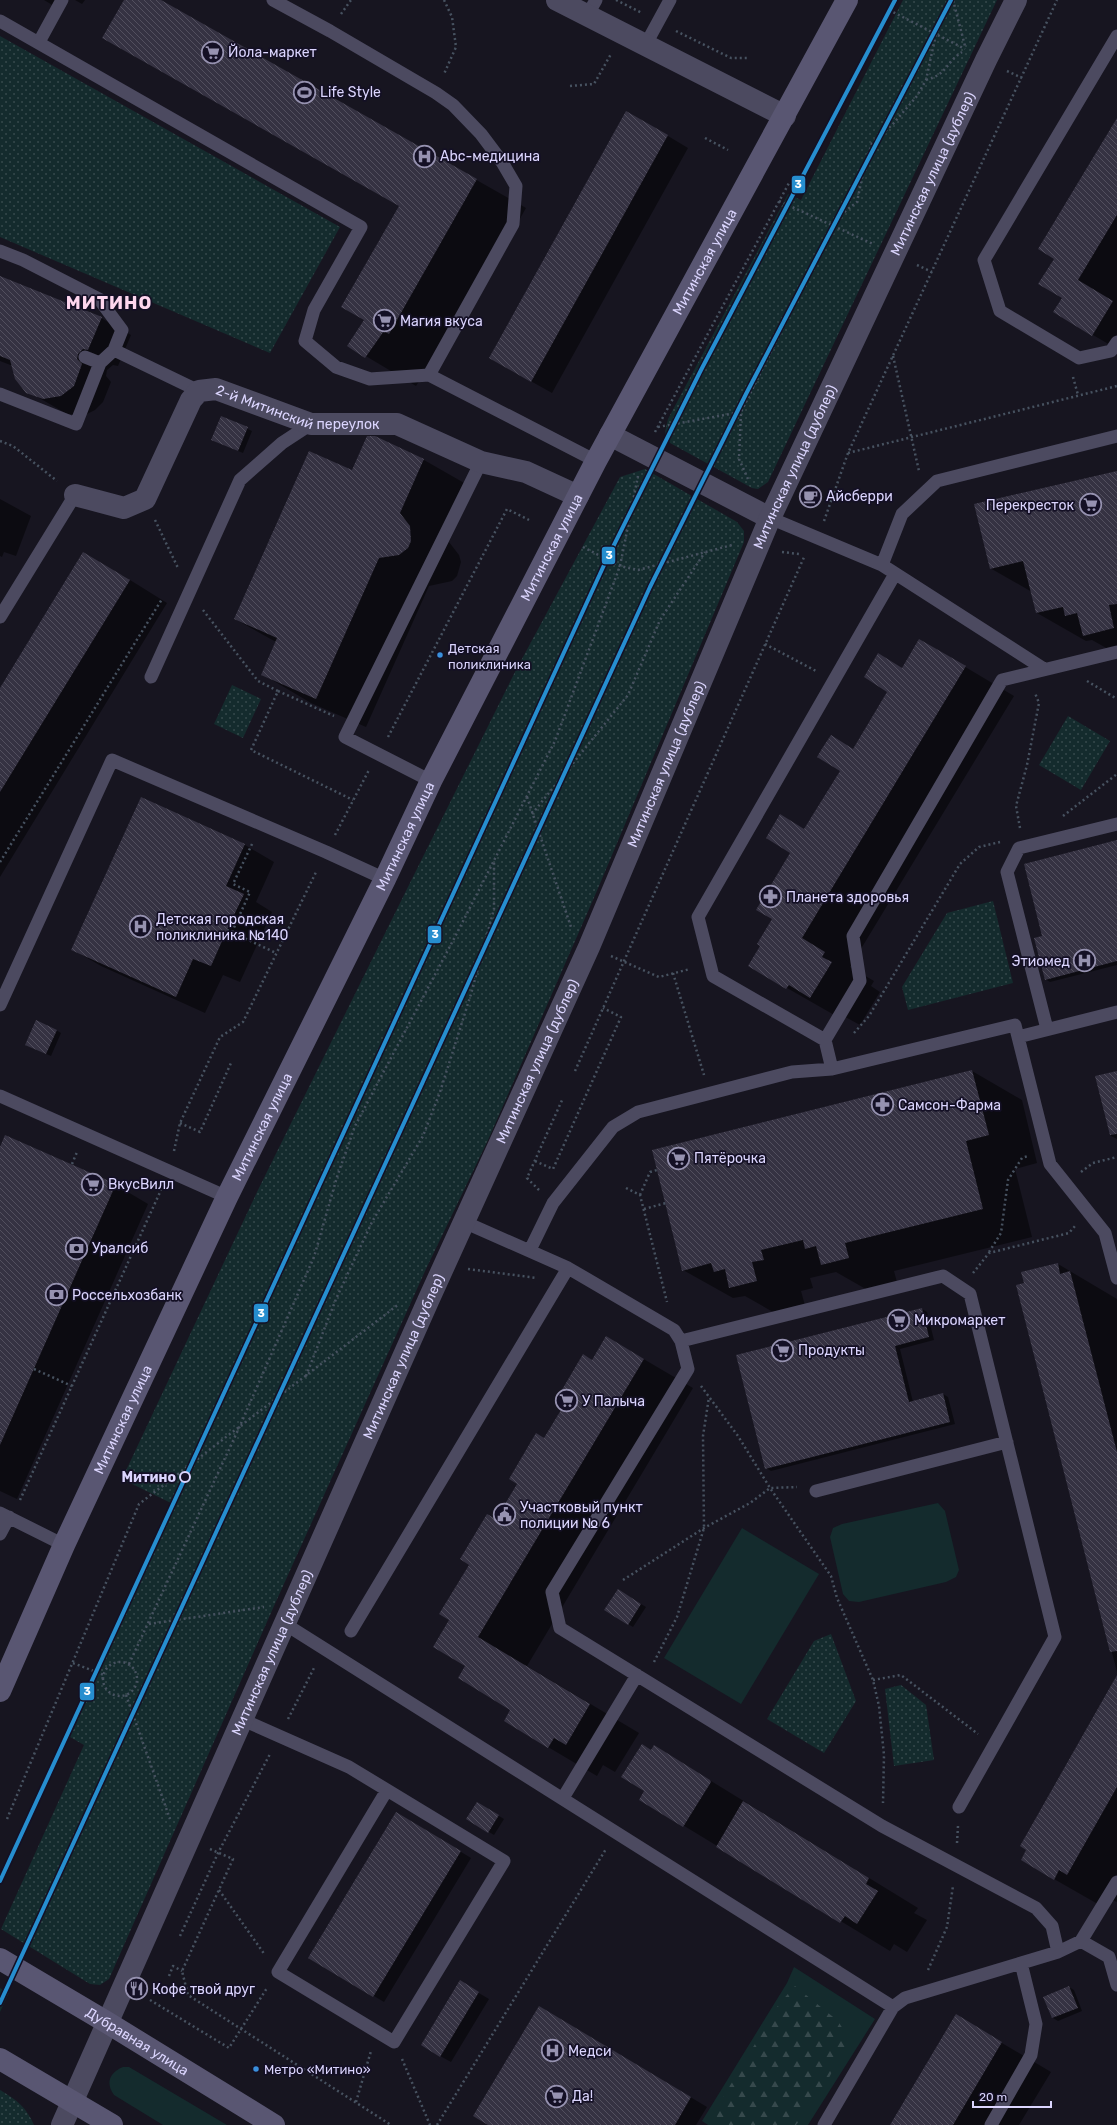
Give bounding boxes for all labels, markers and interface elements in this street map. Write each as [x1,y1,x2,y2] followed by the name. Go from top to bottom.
[200,39,226,65] supermarket icon: Йола-маркет
[228,43,317,61] place label: Йола-маркет
[291,79,317,105] sports icon: Life Style
[320,84,381,101] place label: Life Style
[887,89,979,258] street label: Митинская улица (дублер)
[411,143,437,169] hospital icon: Abc-медицина
[440,148,540,165] place label: Abc-медицина
[791,175,806,194] line badge: 3
[794,178,802,191] text: 3
[669,206,741,318] street label: Митинская улица
[66,292,152,314] district label: МИТИНО
[371,308,397,334] supermarket icon: Магия вкуса
[400,313,483,330] place label: Магия вкуса
[213,382,380,433] street label: 2-й Митинский переулок
[750,382,841,552] street label: Митинская улица (дублер)
[798,483,824,509] cafe icon: Айсберри
[826,488,893,505] place label: Айсберри
[517,491,587,604] street label: Митинская улица
[1077,492,1103,518] supermarket icon: Перекресток
[986,497,1074,514] place label: Перекресток
[601,546,616,565] line badge: 3
[605,549,613,562] text: 3
[448,641,531,672] place label: Детская поликлиника
[435,650,445,660] marker: Детская поликлиника
[624,679,709,850] street label: Митинская улица (дублер)
[373,779,438,894] street label: Митинская улица
[758,884,784,910] pharmacy icon: Планета здоровья
[786,889,909,906] place label: Планета здоровья
[156,911,289,944] place label: Детская городская поликлиника №140
[127,914,153,940] hospital icon: Детская городская поликлиника №140
[427,925,442,944] line badge: 3
[431,928,439,941] text: 3
[1072,948,1098,974] hospital icon: Этиомед
[1012,953,1070,970] place label: Этиомед
[493,976,582,1147] street label: Митинская улица (дублер)
[228,1070,296,1184] street label: Митинская улица
[870,1092,896,1118] pharmacy icon: Самсон-Фарма
[898,1097,1001,1114] place label: Самсон-Фарма
[666,1145,692,1171] supermarket icon: Пятёрочка
[694,1150,766,1167] place label: Пятёрочка
[79,1171,105,1197] supermarket icon: ВкусВилл
[108,1176,174,1193] place label: ВкусВилл
[64,1235,90,1261] bank icon: Уралсиб
[92,1240,148,1257] place label: Уралсиб
[360,1271,448,1442] street label: Митинская улица (дублер)
[43,1282,69,1308] bank icon: Россельхозбанк
[72,1287,183,1304] place label: Россельхозбанк
[253,1303,269,1323] line badge: 3
[257,1307,265,1320] text: 3
[886,1307,912,1333] supermarket icon: Микромаркет
[914,1312,1005,1329] place label: Микромаркет
[770,1337,796,1363] supermarket icon: Продукты
[798,1342,865,1359] place label: Продукты
[90,1363,156,1477] street label: Митинская улица
[554,1388,580,1414] supermarket icon: У Палыча
[582,1393,645,1410] place label: У Палыча
[121,1469,176,1486] place label: Митино
[179,1471,191,1483] marker: Митино
[520,1499,643,1532] place label: Участковый пункт полиции № 6
[492,1502,518,1528] public building icon: Участковый пункт полиции № 6
[228,1567,316,1738] street label: Митинская улица (дублер)
[79,1682,95,1701] line badge: 3
[83,1685,91,1698] text: 3
[124,1976,150,2002] restaurant icon: Кофе твой друг
[152,1981,255,1998] place label: Кофе твой друг
[83,2004,192,2079] street label: Дубравная улица
[539,2038,565,2064] hospital icon: Медси
[568,2043,612,2060] place label: Медси
[264,2062,371,2077] place label: Метро «Митино»
[251,2064,261,2074] marker: Метро «Митино»
[544,2083,570,2109] supermarket icon: Да!
[973,2083,1051,2109] scale bar
[572,2088,593,2105] place label: Да!
[979,2090,1007,2104] text: 20 m

